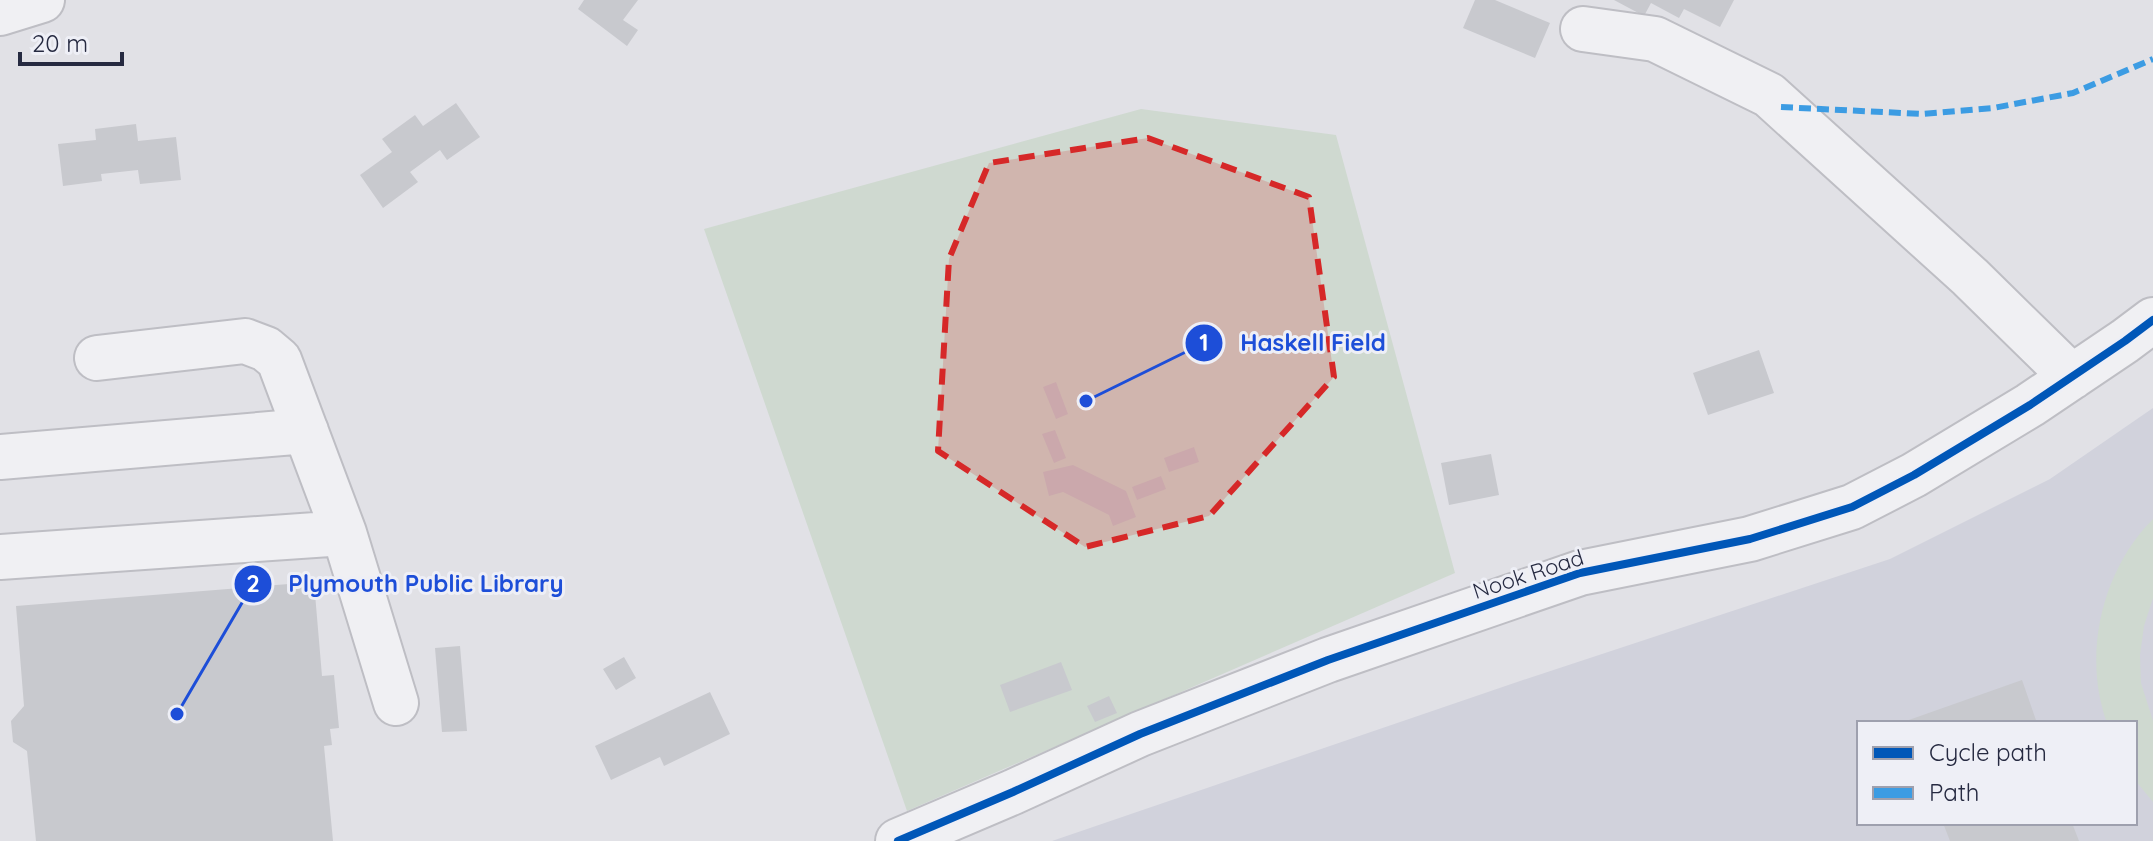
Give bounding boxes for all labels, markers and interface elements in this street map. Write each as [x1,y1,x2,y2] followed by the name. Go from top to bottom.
[20,16,122,66] scale bar
[32,28,88,58] text: 20 m
[1184,319,1402,367] callout: Haskell Field
[1199,327,1209,357] text: 1
[1240,327,1386,357] text: Haskell Field
[1469,543,1587,605] street label: Nook Road
[233,560,580,608] callout: Plymouth Public Library
[246,568,260,598] text: 2
[288,568,564,598] text: Plymouth Public Library
[1857,721,2137,825] legend
[1929,737,2047,767] text: Cycle path
[1929,777,1980,807] text: Path

